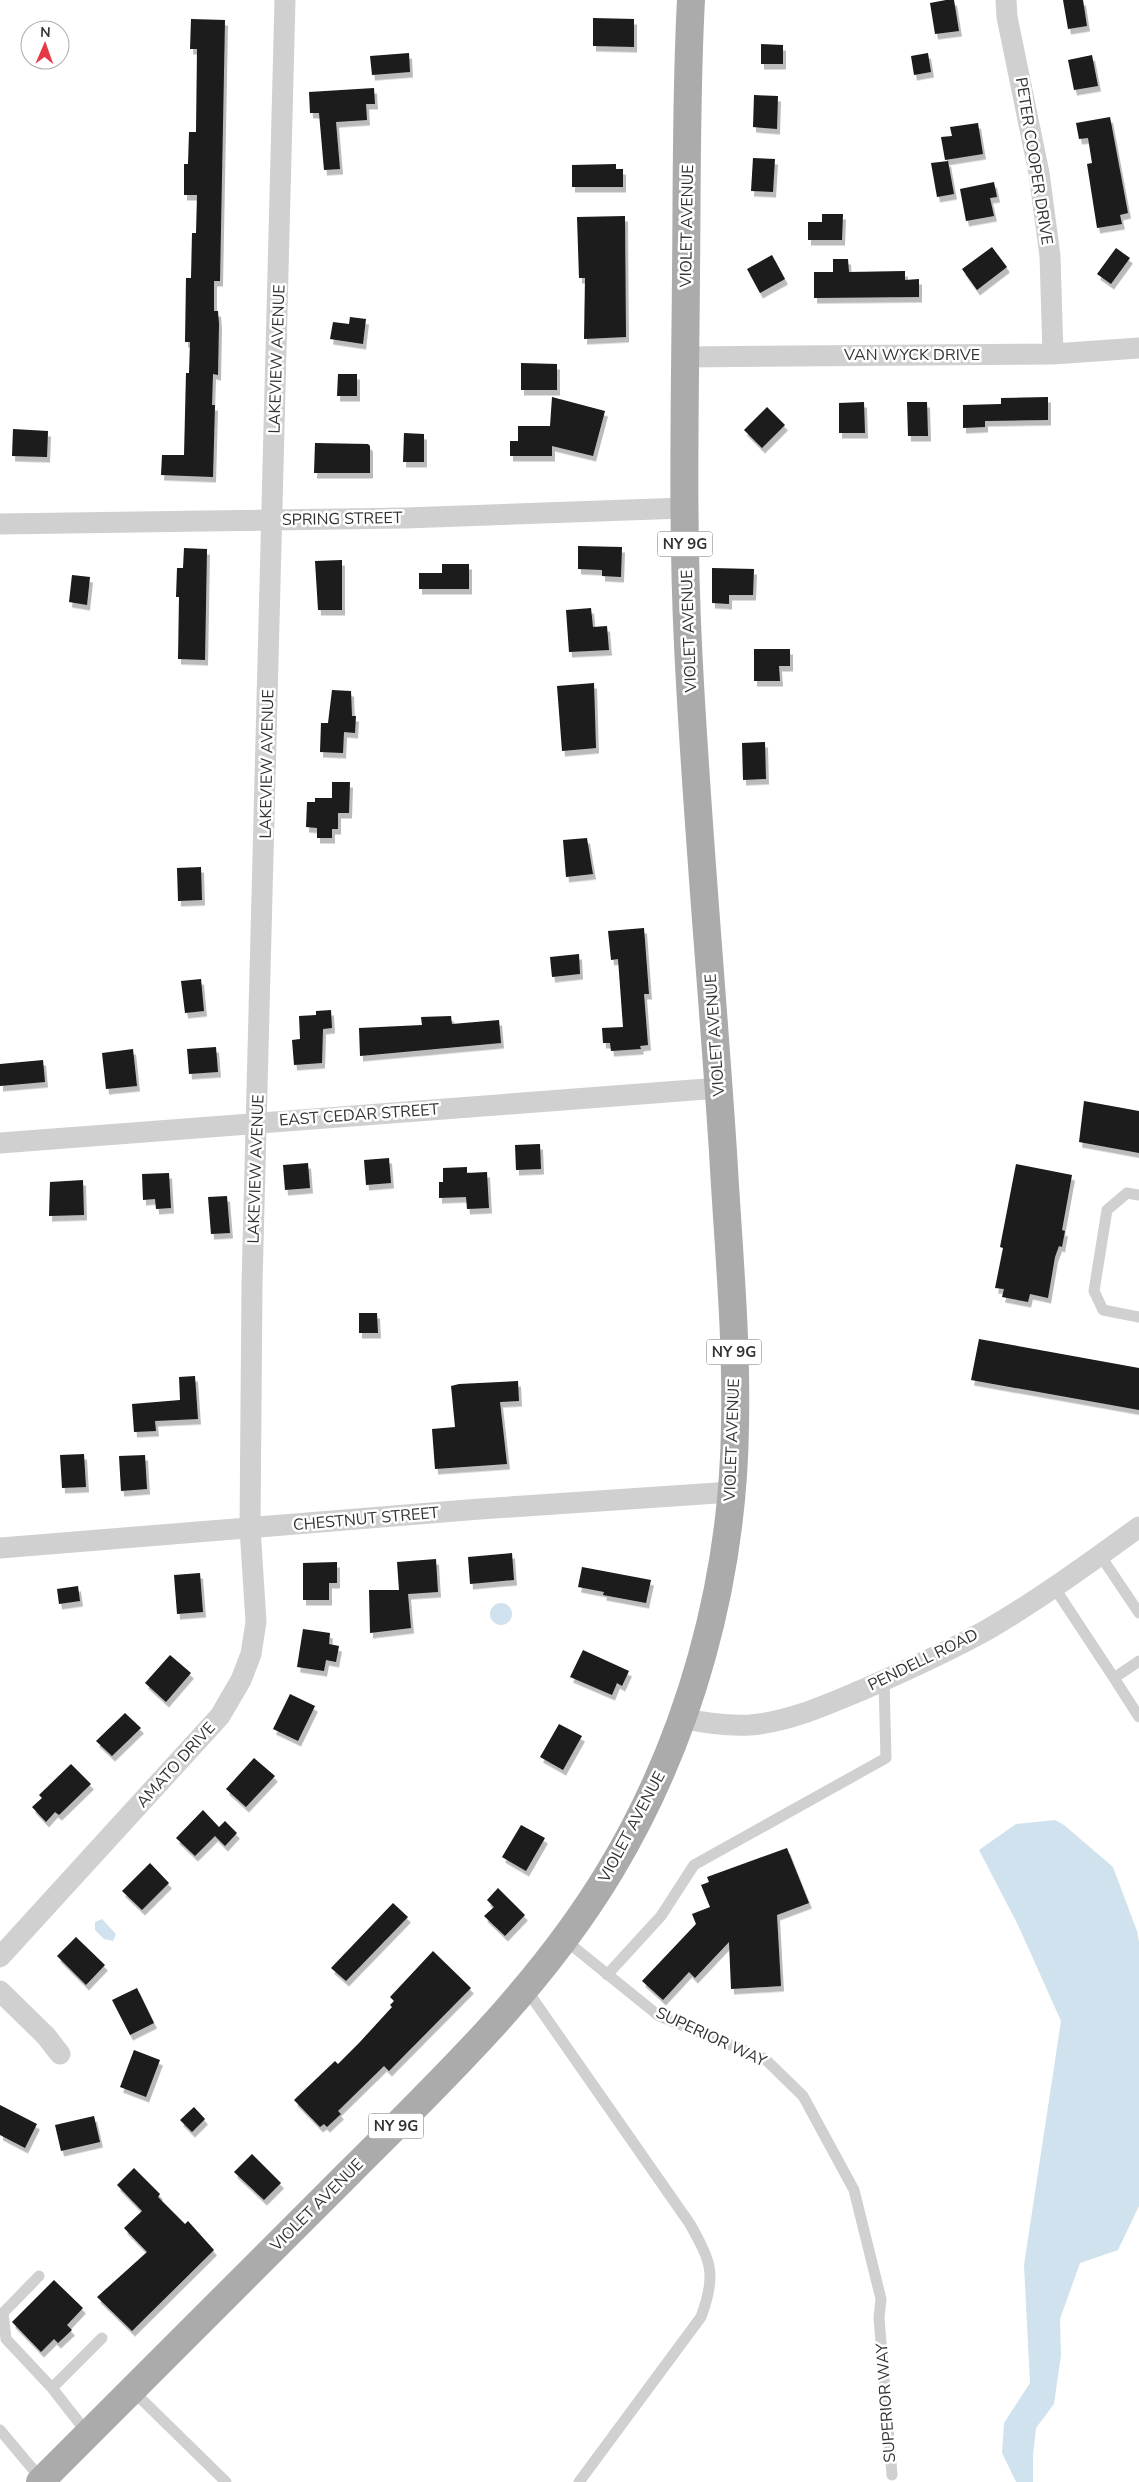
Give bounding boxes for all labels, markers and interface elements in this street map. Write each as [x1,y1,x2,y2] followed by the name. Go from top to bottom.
[20,20,70,70] north arrow
[40,23,51,42] text: N
[1010,76,1058,246] street label: PETER COOPER DRIVE
[675,164,699,289] street label: VIOLET AVENUE
[263,284,291,434] street label: LAKEVIEW AVENUE
[843,344,980,366] street label: VAN WYCK DRIVE
[282,507,403,531] street label: SPRING STREET
[658,532,712,556] road number: NY 9G
[676,569,702,694] street label: VIOLET AVENUE
[255,689,279,839] street label: LAKEVIEW AVENUE
[700,973,730,1098] street label: VIOLET AVENUE
[242,1094,270,1244] street label: LAKEVIEW AVENUE
[278,1098,440,1132] street label: EAST CEDAR STREET
[706,1340,762,1364] road number: NY 9G
[719,1378,745,1503] street label: VIOLET AVENUE
[292,1502,440,1536] street label: CHESTNUT STREET
[864,1624,982,1696] street label: PENDELL ROAD
[132,1717,220,1813] street label: AMATO DRIVE
[593,1768,671,1887] street label: VIOLET AVENUE
[652,2002,770,2072] street label: SUPERIOR WAY
[368,2114,424,2138] road number: NY 9G
[265,2154,368,2257] street label: VIOLET AVENUE
[871,2342,901,2463] street label: SUPERIOR WAY

